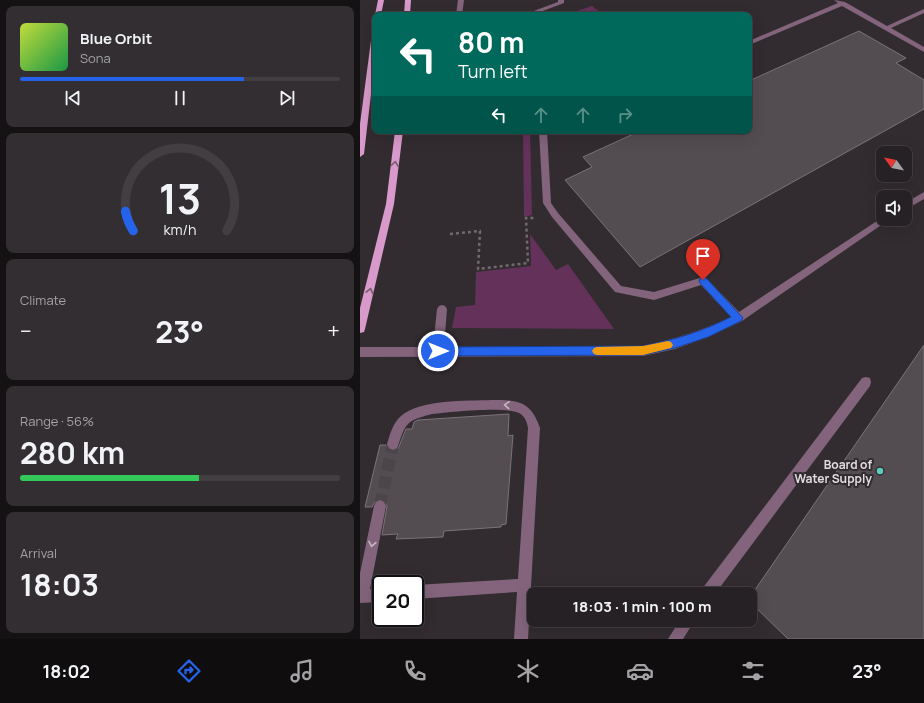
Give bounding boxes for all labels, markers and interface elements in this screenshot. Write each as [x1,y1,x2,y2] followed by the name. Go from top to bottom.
[458,23,524,61] text: 80 m
[80,28,152,49] text: Blue Orbit
[392,28,444,80] icon: left
[80,49,111,67] text: Sona
[458,59,528,83] text: Turn left
[62,87,84,109] icon: previous
[169,87,191,109] icon: pause
[276,87,298,109] icon: next
[488,104,510,126] icon: left
[530,104,552,126] icon: ahead
[572,104,594,126] icon: ahead
[614,104,636,126] icon: right
[876,146,912,182] north arrow
[876,146,912,226] map controls
[390,161,399,167] one-way arrow
[159,170,201,226] text: 13
[876,190,912,226] button: sound
[163,219,197,238] text: km/h
[686,239,720,280] pin
[692,245,714,267] icon: arrive
[365,288,373,294] one-way arrow
[20,291,66,309] text: Climate
[155,311,204,352] text: 23°
[20,316,32,346] text: −
[327,316,340,346] text: +
[417,330,459,372] position arrow
[504,401,511,410] one-way arrow
[20,412,94,430] text: Range · 56%
[20,432,125,473] text: 280 km
[794,456,872,487] place label: Board of Water Supply
[875,466,885,476] marker: Board of Water Supply
[368,541,377,548] one-way arrow
[20,544,57,562] text: Arrival
[20,564,99,605] text: 18:03
[372,575,424,627] speed limit sign: 20
[573,596,711,617] text: 18:03 · 1 min · 100 m
[175,657,203,685] icon: directions
[288,657,316,685] icon: music
[401,657,429,685] icon: phone
[514,657,542,685] icon: climate
[626,657,654,685] icon: car
[739,657,767,685] icon: filters
[42,659,90,683] text: 18:02
[852,659,882,683] text: 23°

